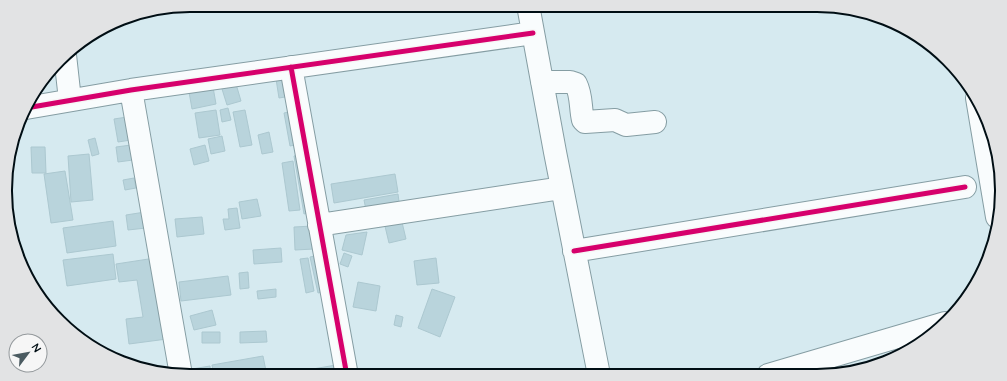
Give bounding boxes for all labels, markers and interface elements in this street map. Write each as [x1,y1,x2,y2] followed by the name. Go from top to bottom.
[8,333,48,373] north arrow
[28,341,45,355] text: N

